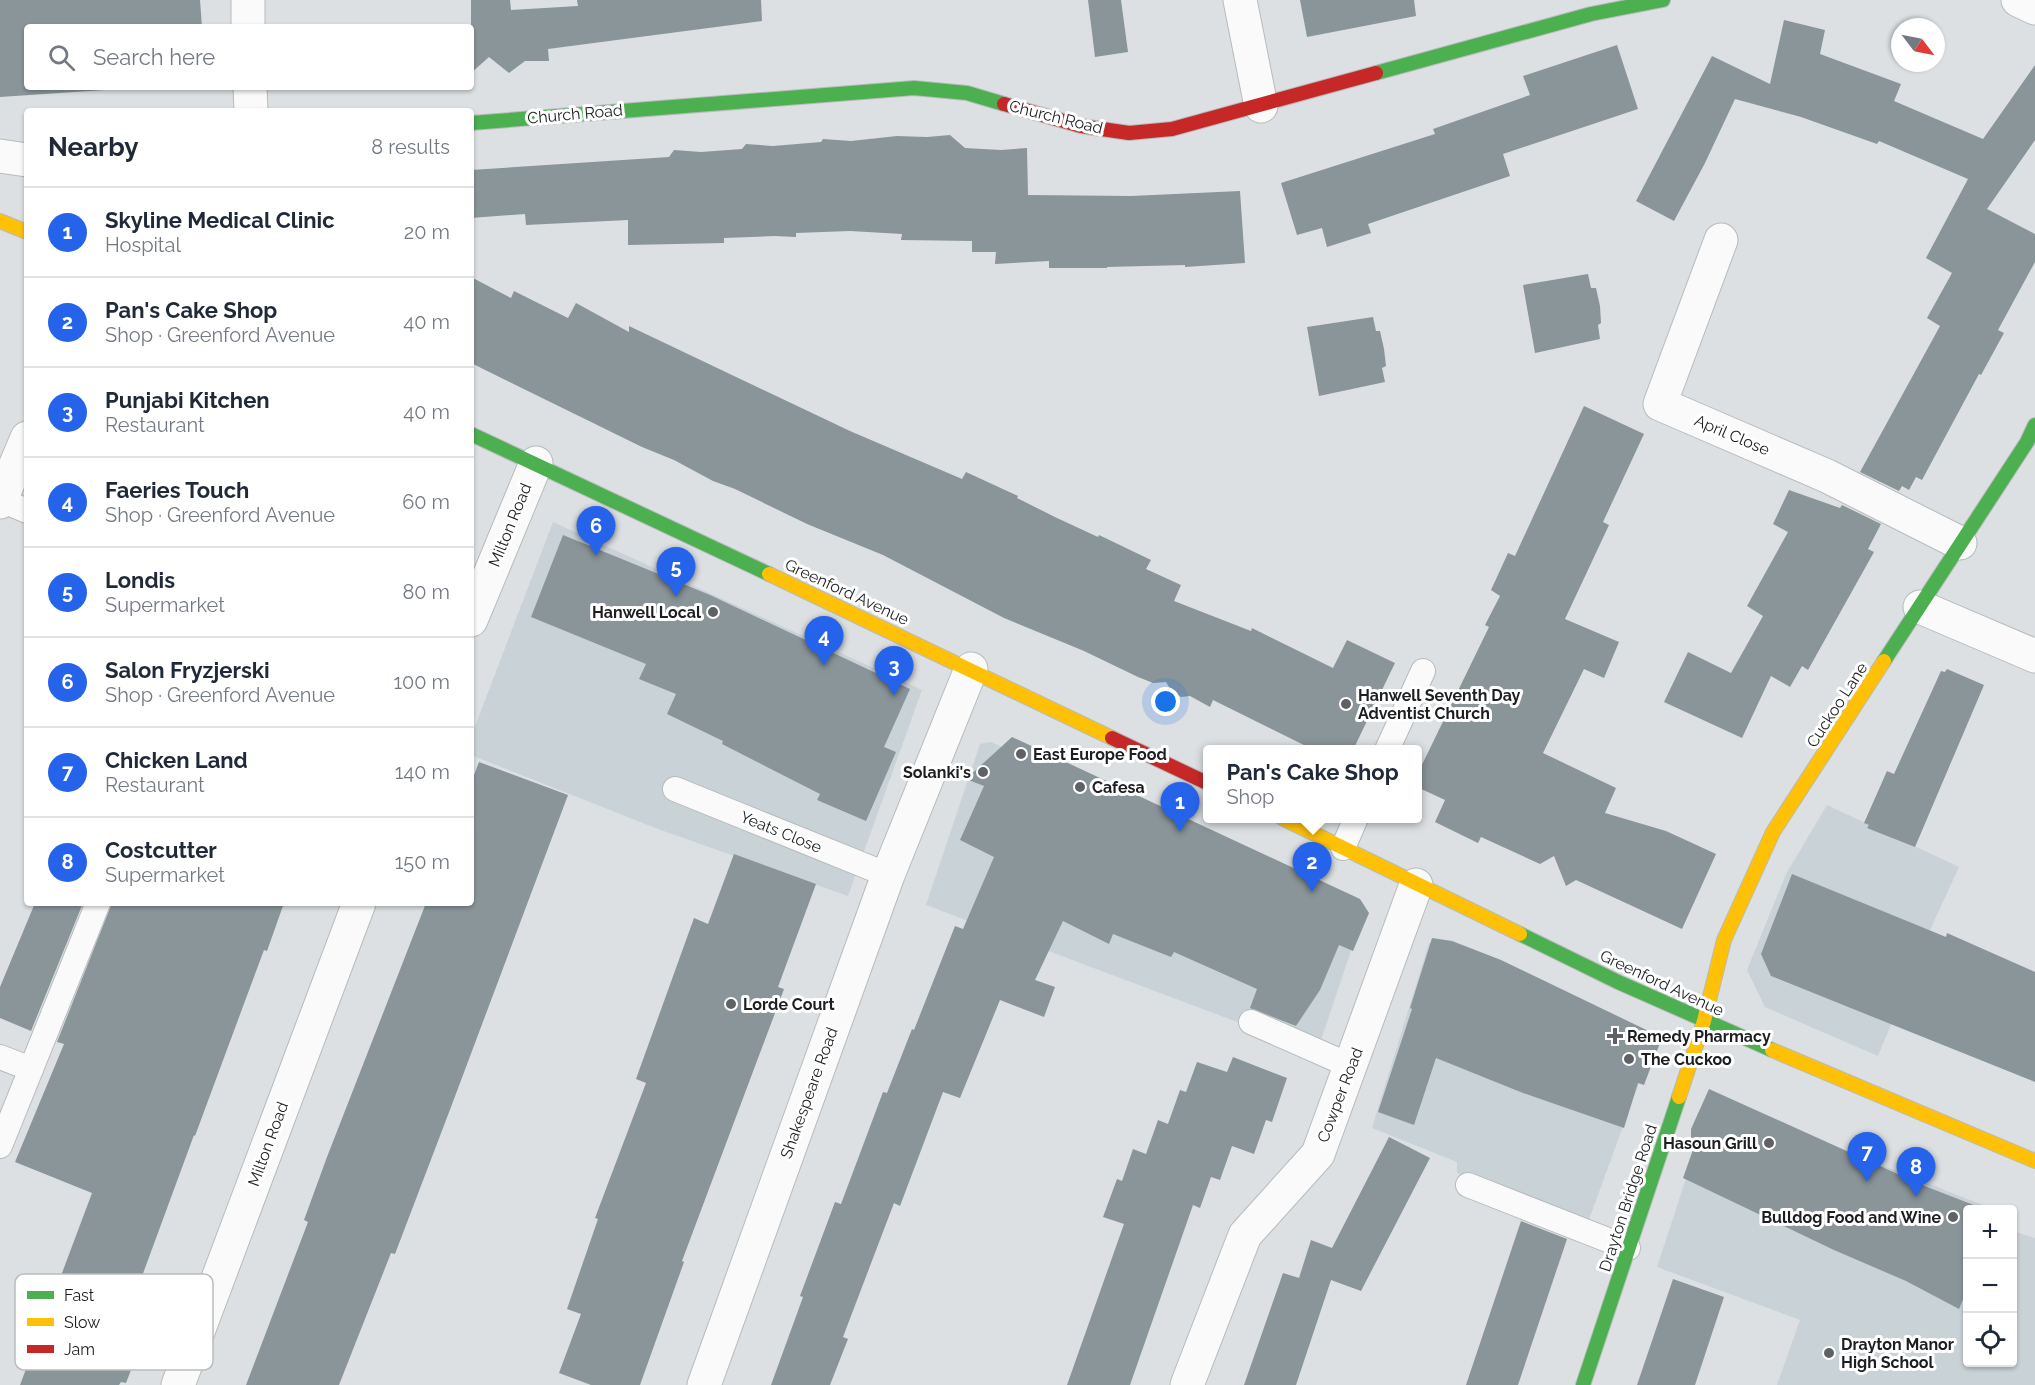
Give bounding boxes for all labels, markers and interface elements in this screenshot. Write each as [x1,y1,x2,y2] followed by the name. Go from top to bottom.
[1891,18,1945,72] north arrow
[24,24,474,90] search box
[45,41,78,74] icon: search
[93,44,215,70] text: Search here
[1007,96,1105,138] street label: Church Road
[526,100,624,128] street label: Church Road
[48,132,138,162] text: Nearby
[371,135,450,159] text: 8 results
[105,207,335,233] text: Skyline Medical Clinic
[63,220,72,244] text: 1
[404,220,450,244] text: 20 m
[105,233,181,257] text: Hospital
[105,297,277,323] text: Pan's Cake Shop
[62,310,73,334] text: 2
[403,310,450,334] text: 40 m
[105,323,335,347] text: Shop · Greenford Avenue
[105,387,270,413] text: Punjabi Kitchen
[62,400,73,424] text: 3
[403,400,450,424] text: 40 m
[1692,411,1772,459] street label: April Close
[105,413,205,437] text: Restaurant
[105,477,249,503] text: Faeries Touch
[485,480,535,570] street label: Milton Road
[62,490,73,514] text: 4
[402,490,450,514] text: 60 m
[105,503,335,527] text: Shop · Greenford Avenue
[576,506,616,556] pin: 6
[656,548,696,597] pin: 5
[782,555,912,629] street label: Greenford Avenue
[105,567,175,593] text: Londis
[62,580,73,604] text: 5
[402,580,450,604] text: 80 m
[105,593,225,617] text: Supermarket
[592,603,702,622] place label: Hanwell Local
[706,605,720,619] marker: Hanwell Local
[804,616,844,666] pin: 4
[874,646,914,696] pin: 3
[105,657,270,683] text: Salon Fryzjerski
[1803,659,1871,751] street label: Cuckoo Lane
[61,670,74,694] text: 6
[393,670,450,694] text: 100 m
[105,683,335,707] text: Shop · Greenford Avenue
[1358,686,1521,723] place label: Hanwell Seventh Day Adventist Church
[1151,687,1180,716] your location
[1339,697,1353,711] marker: Hanwell Seventh Day Adventist Church
[1033,745,1167,764] place label: East Europe Food
[1203,745,1422,823] popup
[105,747,248,773] text: Chicken Land
[1014,747,1028,761] marker: East Europe Food
[1226,759,1399,785] text: Pan's Cake Shop
[62,760,73,784] text: 7
[395,760,450,784] text: 140 m
[903,763,971,782] place label: Solanki's
[976,765,990,779] marker: Solanki's
[105,773,205,797] text: Restaurant
[1092,778,1145,797] place label: Cafesa
[1073,780,1087,794] marker: Cafesa
[1160,782,1200,832] pin: 1
[1226,785,1274,809] text: Shop
[738,807,824,857] street label: Yeats Close
[105,837,217,863] text: Costcutter
[1292,842,1332,892] pin: 2
[61,850,74,874] text: 8
[395,850,450,874] text: 150 m
[105,863,225,887] text: Supermarket
[1597,946,1727,1020] street label: Greenford Avenue
[743,995,835,1014] place label: Lorde Court
[724,997,738,1011] marker: Lorde Court
[776,1025,842,1161] street label: Shakespeare Road
[1627,1027,1771,1046] place label: Remedy Pharmacy
[1608,1029,1622,1043] marker: Remedy Pharmacy
[1313,1045,1367,1145] street label: Cowper Road
[1641,1050,1732,1069] place label: The Cuckoo
[1622,1052,1636,1066] marker: The Cuckoo
[244,1099,292,1189] street label: Milton Road
[1595,1122,1661,1274] street label: Drayton Bridge Road
[1848,1132,1886,1182] pin: 7
[1663,1134,1758,1153] place label: Hasoun Grill
[1762,1136,1776,1150] marker: Hasoun Grill
[1896,1148,1936,1197] pin: 8
[1963,1205,2017,1367] map controls
[1963,1205,2017,1259] button: +
[1761,1208,1941,1227] place label: Bulldog Food and Wine
[1946,1210,1960,1224] marker: Bulldog Food and Wine
[1963,1259,2017,1313] button: −
[15,1274,213,1370] legend
[64,1286,95,1305] text: Fast
[64,1313,100,1332] text: Slow
[1963,1313,2017,1367] button: locate
[1841,1335,1954,1372] place label: Drayton Manor High School
[64,1340,95,1359] text: Jam
[1822,1346,1836,1360] marker: Drayton Manor High School

